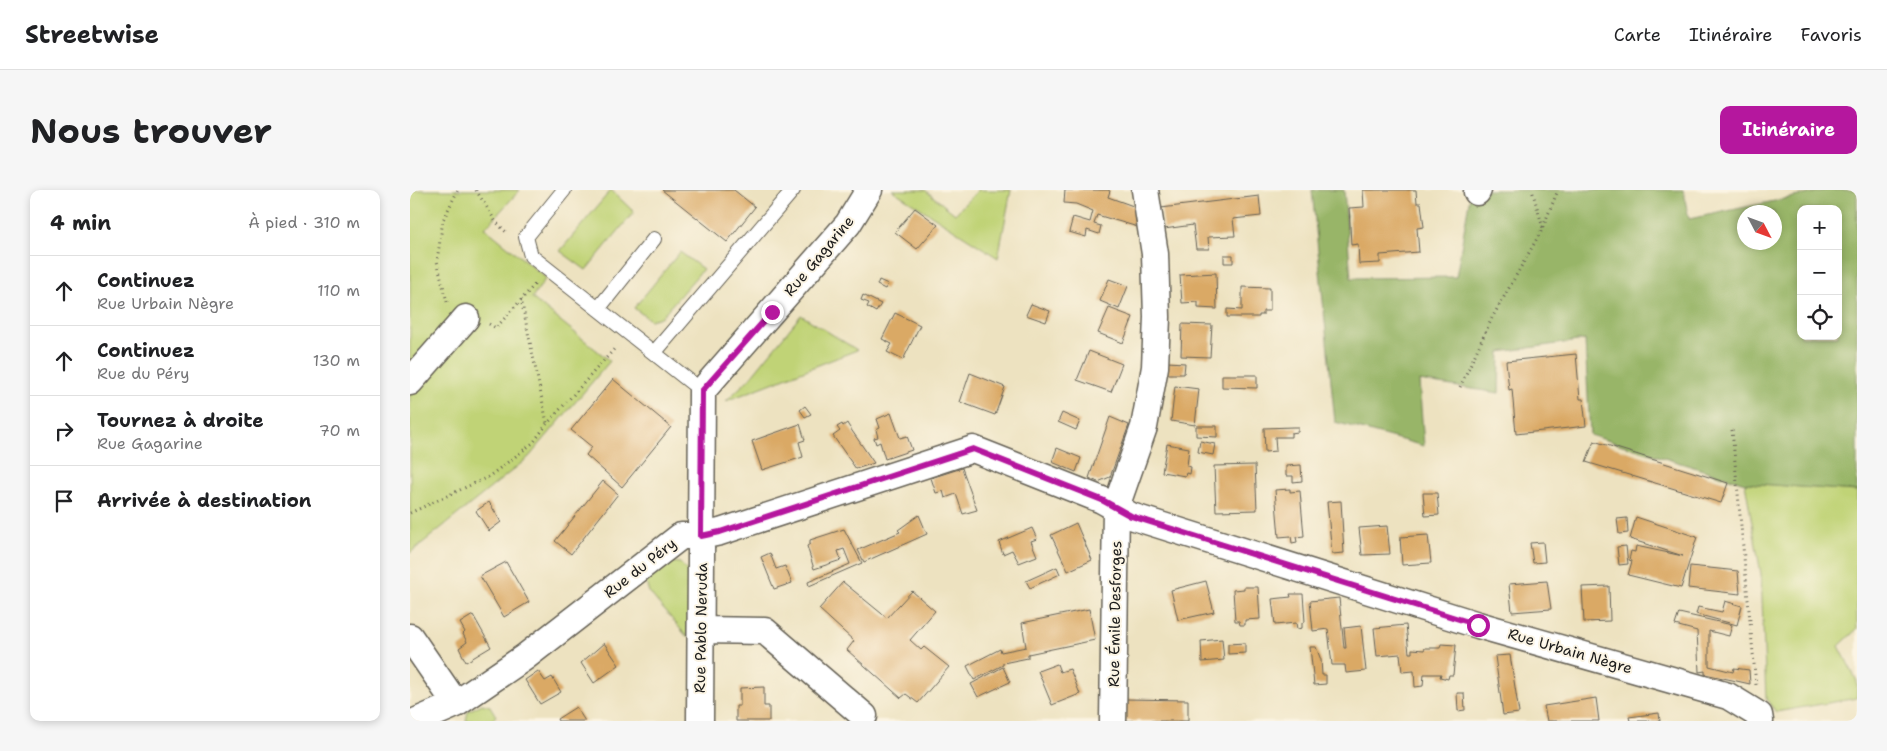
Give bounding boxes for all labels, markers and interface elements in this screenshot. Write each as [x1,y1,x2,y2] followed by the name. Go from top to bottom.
[25,19,159,51] text: Streetwise
[1614,23,1661,47] text: Carte
[1689,23,1773,47] text: Itinéraire
[1801,23,1862,47] text: Favoris
[1720,106,1857,154] button: Itinéraire
[30,107,272,154] text: Nous trouver
[1737,205,1782,250] north arrow
[1797,205,1842,340] map controls
[1797,205,1842,250] button: +
[50,209,111,237] text: 4 min
[248,212,360,233] text: À pied · 310 m
[779,212,859,300] street label: Rue Gagarine
[1797,250,1842,295] button: −
[97,268,195,293] text: Continuez
[50,277,78,305] icon: ahead
[317,280,360,301] text: 110 m
[97,293,234,314] text: Rue Urbain Nègre
[1797,295,1842,340] button: locate
[761,301,784,324] route end
[97,338,195,363] text: Continuez
[50,347,78,375] icon: ahead
[313,350,360,371] text: 130 m
[97,363,190,384] text: Rue du Péry
[97,408,264,433] text: Tournez à droite
[50,417,78,445] icon: right
[319,420,360,441] text: 70 m
[97,433,203,454] text: Rue Gagarine
[50,487,78,515] icon: arrive
[97,488,311,513] text: Arrivée à destination
[600,533,680,603] street label: Rue du Péry
[1103,541,1126,687] street label: Rue Émile Desforges
[690,562,712,693] street label: Rue Pablo Neruda
[1467,614,1490,637] route start
[1505,624,1635,678] street label: Rue Urbain Nègre

